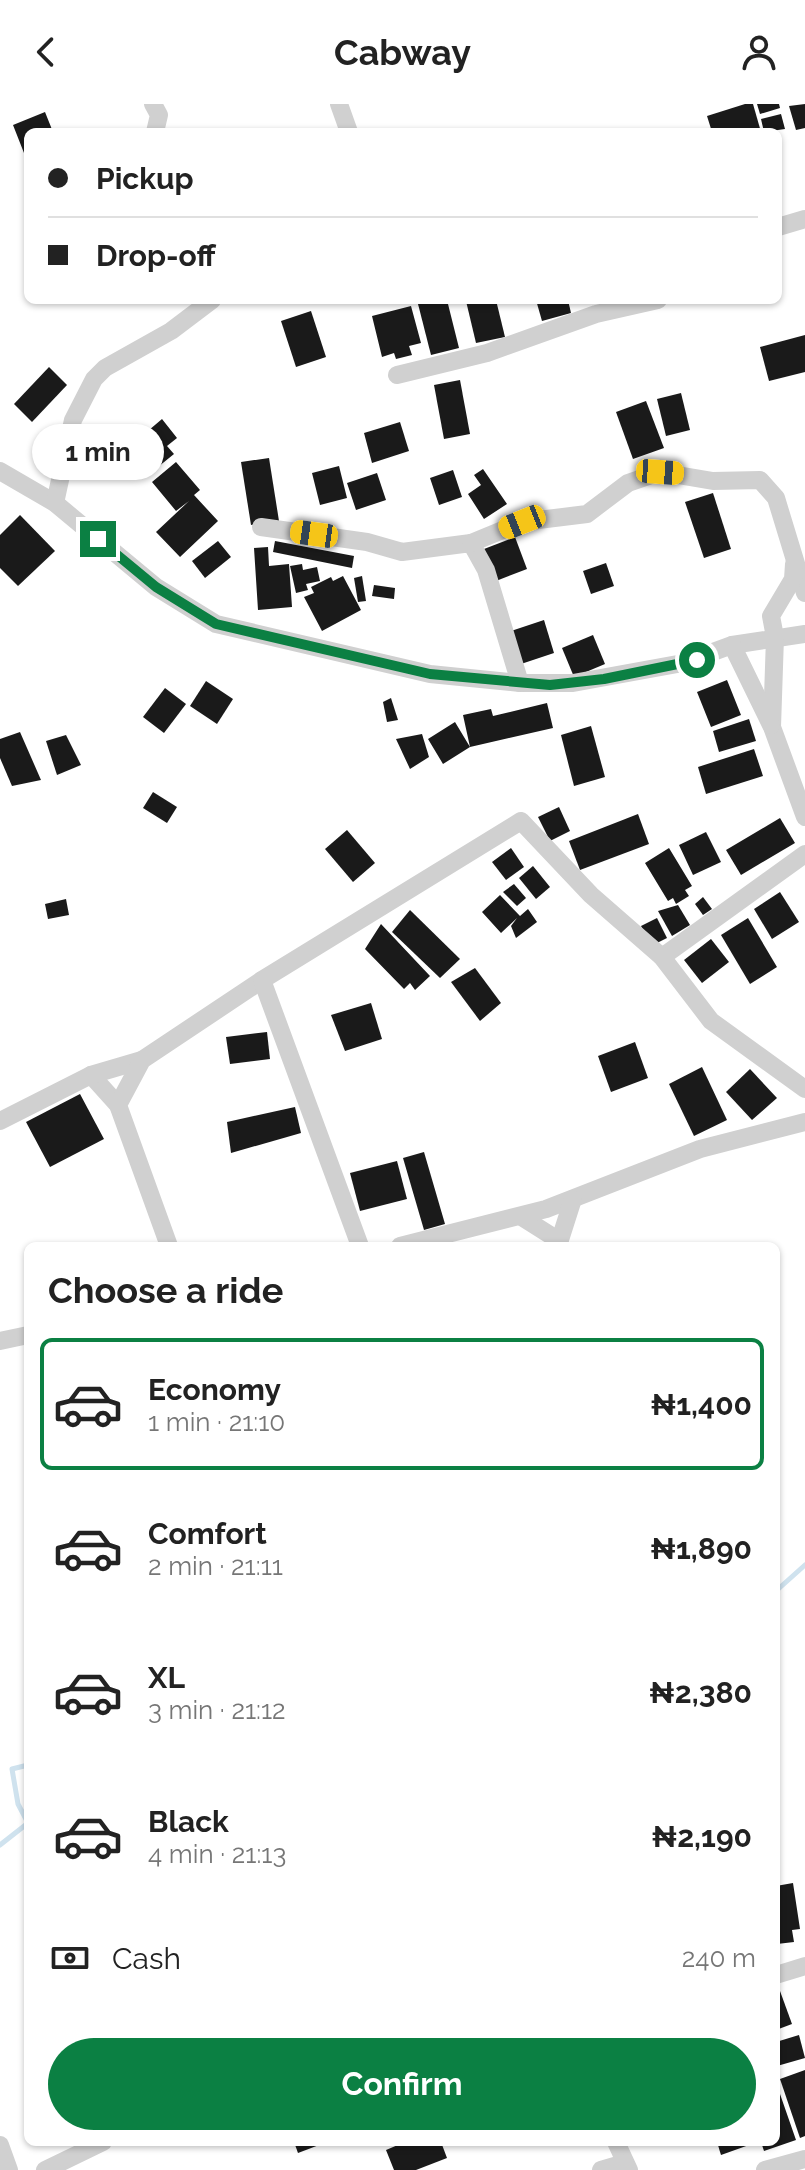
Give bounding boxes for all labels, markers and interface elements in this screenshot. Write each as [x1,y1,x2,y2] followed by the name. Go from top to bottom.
[24,30,68,74] icon: back
[737,30,781,74] icon: person
[334,31,471,73] text: Cabway
[96,161,194,196] text: Pickup
[96,238,216,273] text: Drop-off
[32,423,164,479] callout: 1 min
[65,437,131,467] text: 1 min
[635,458,685,486] car
[495,502,549,542] car
[289,519,339,549] car
[80,521,116,557] route end
[679,642,715,678] route start
[48,1269,283,1311] text: Choose a ride
[52,1368,124,1440] icon: car
[148,1372,281,1407] text: Economy
[650,1387,752,1422] text: ₦1,400
[148,1407,285,1437] text: 1 min · 21:10
[52,1512,124,1584] icon: car
[148,1516,267,1551] text: Comfort
[650,1531,752,1566] text: ₦1,890
[148,1551,283,1581] text: 2 min · 21:11
[52,1656,124,1728] icon: car
[148,1660,185,1695] text: XL
[649,1675,752,1710] text: ₦2,380
[148,1695,286,1725] text: 3 min · 21:12
[52,1800,124,1872] icon: car
[148,1804,229,1839] text: Black
[651,1819,752,1854] text: ₦2,190
[148,1839,286,1869] text: 4 min · 21:13
[48,1936,92,1980] icon: cash
[112,1941,181,1976] text: Cash
[682,1943,756,1973] text: 240 m
[48,2038,756,2130] button: Confirm

